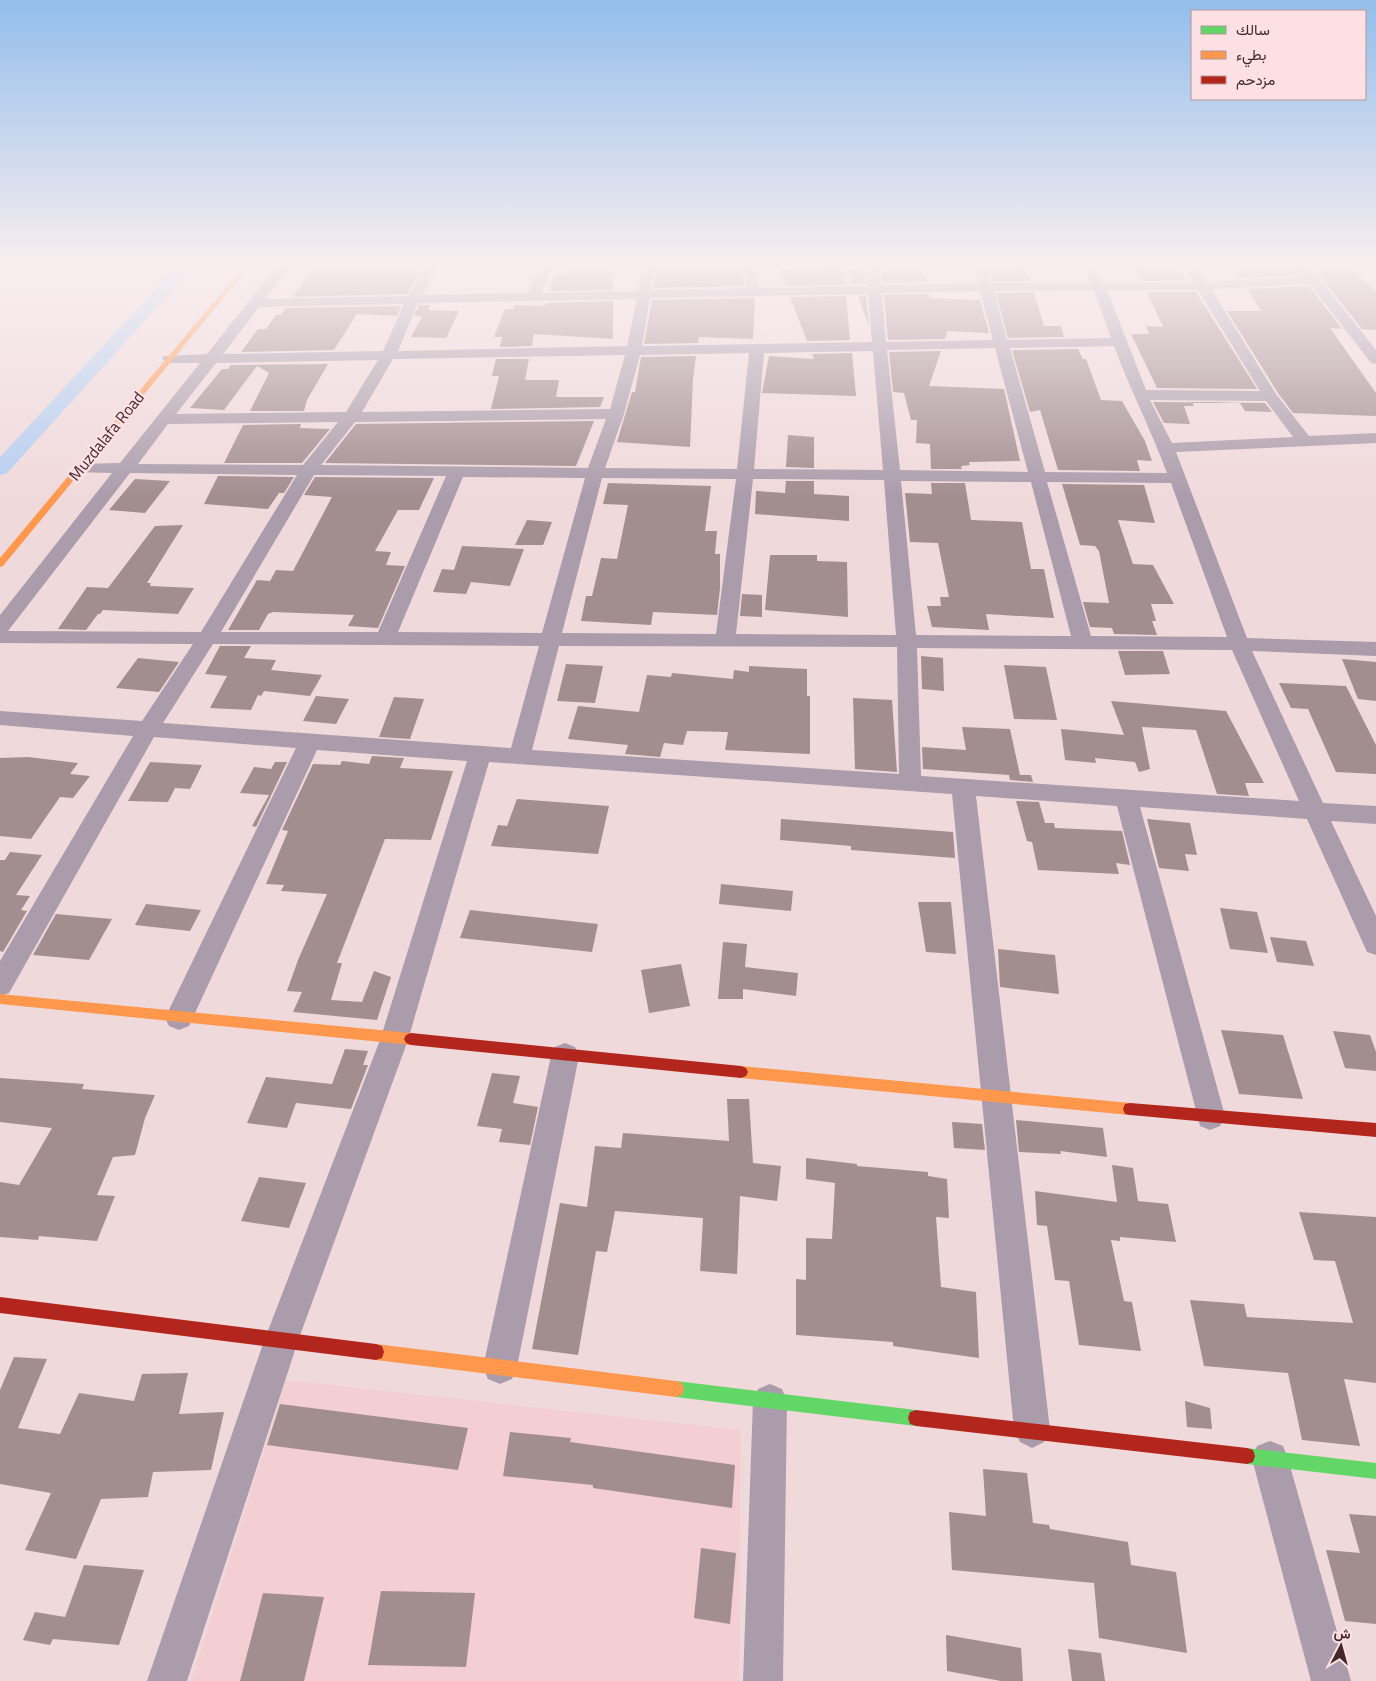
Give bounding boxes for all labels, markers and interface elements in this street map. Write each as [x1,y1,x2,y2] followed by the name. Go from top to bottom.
[1191,10,1366,100] legend
[1236,18,1270,41] text: سالك
[1236,43,1266,68] text: بطيء
[1236,68,1275,91] text: مزدحم
[62,386,150,486] street label: Muzdalafa Road
[1316,1621,1366,1671] north arrow
[1333,1621,1352,1644] text: ش

